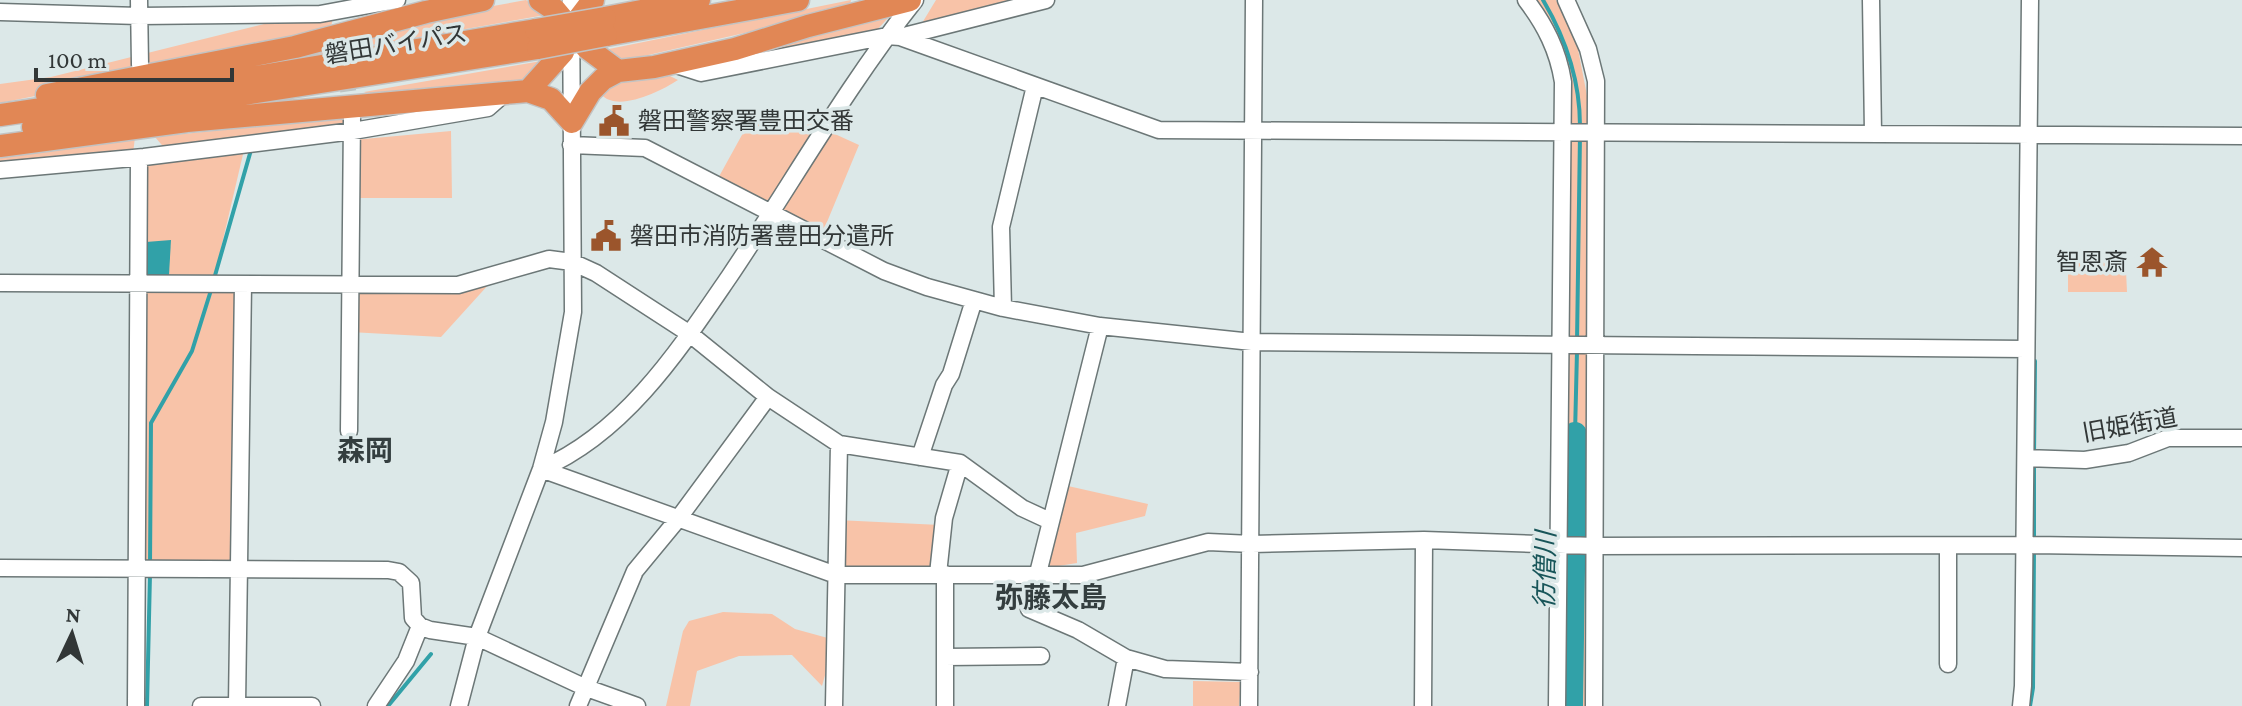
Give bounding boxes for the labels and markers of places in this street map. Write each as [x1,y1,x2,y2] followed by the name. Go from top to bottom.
[597,104,631,138] public building icon: 磐田警察署豊田交番
[638,107,854,134] place label: 磐田警察署豊田交番
[589,219,623,253] public building icon: 磐田市消防署豊田分遣所
[630,222,894,249] place label: 磐田市消防署豊田分遣所
[2135,245,2169,279] temple icon: 智恩斎
[2056,248,2128,275] place label: 智恩斎

